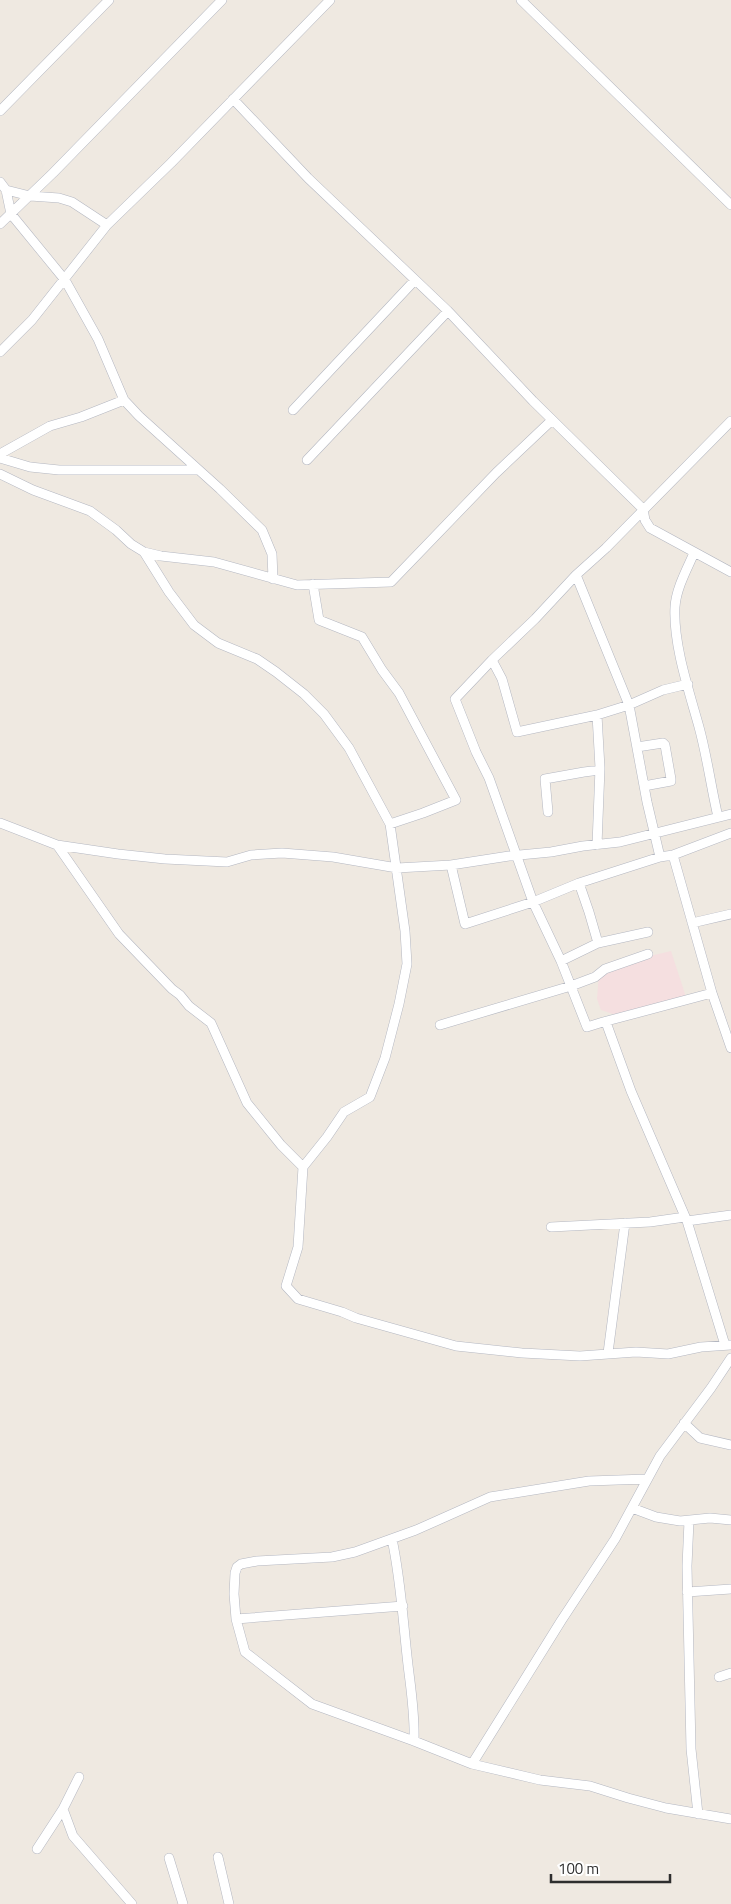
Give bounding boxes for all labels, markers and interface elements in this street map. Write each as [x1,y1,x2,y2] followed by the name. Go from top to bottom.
[551,1852,670,1884] scale bar
[558,1857,599,1880] text: 100 m

